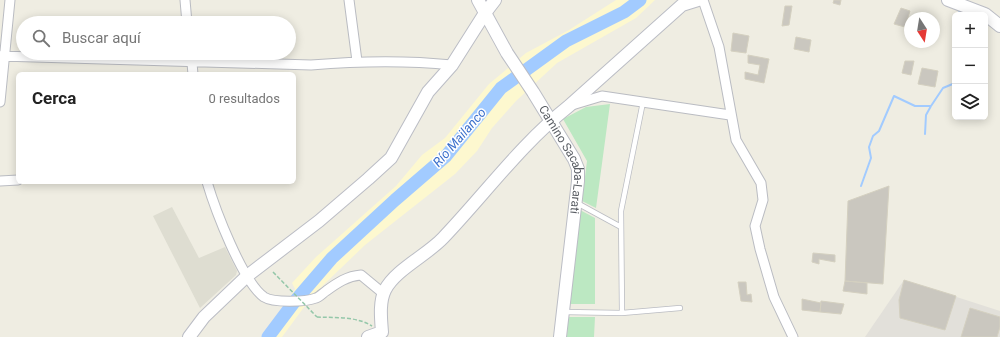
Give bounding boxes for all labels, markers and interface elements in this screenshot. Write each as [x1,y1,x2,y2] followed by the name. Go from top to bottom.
[904,12,940,48] north arrow
[952,12,988,120] map controls
[952,12,988,48] button: +
[16,16,296,60] search box
[30,27,52,49] icon: search
[62,29,141,47] text: Buscar aquí
[952,48,988,84] button: −
[952,84,988,120] button: layers
[32,88,76,108] text: Cerca
[208,91,280,106] text: 0 resultados
[536,103,585,215] street label: Camino Sacaba-Larati
[430,105,489,170] water label: Río Mailanco

